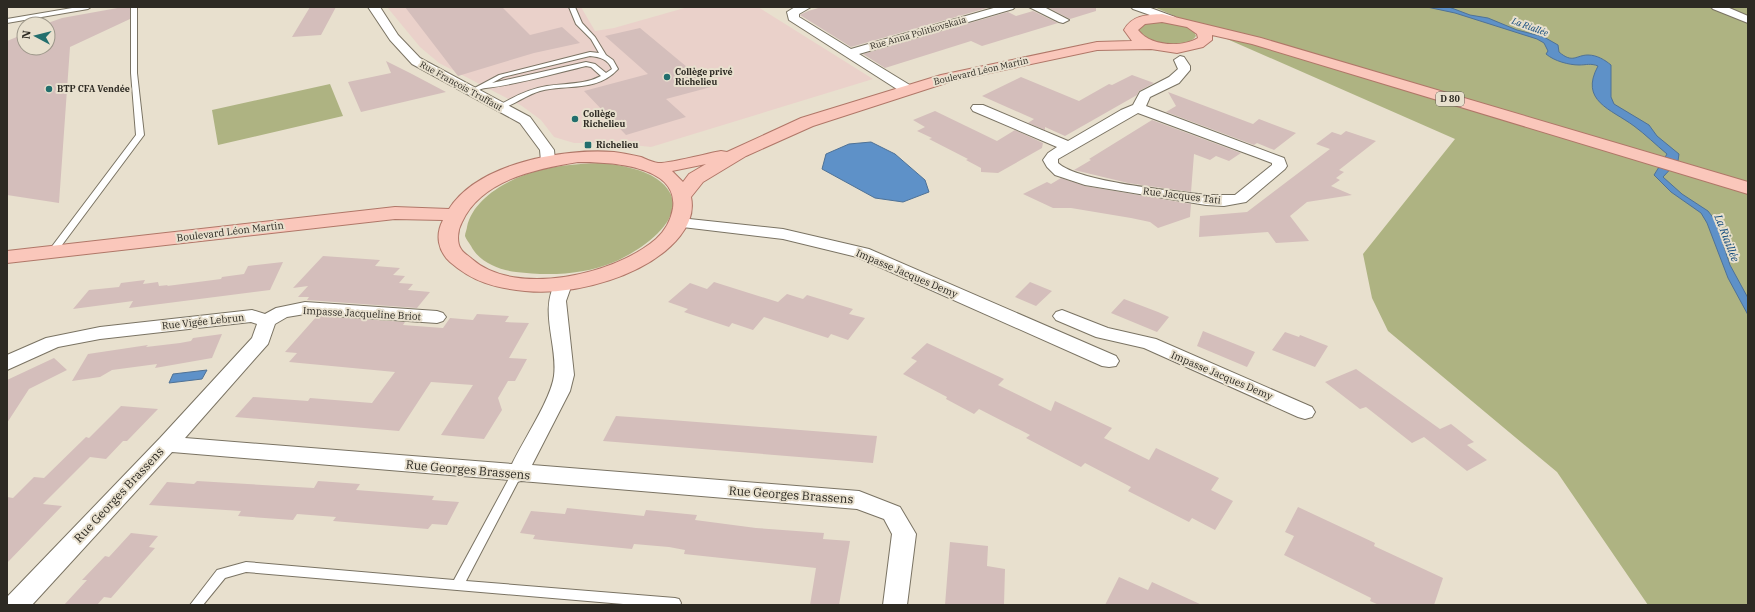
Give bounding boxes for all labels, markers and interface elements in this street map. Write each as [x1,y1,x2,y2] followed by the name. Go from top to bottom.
[868,13,967,52] street label: Rue Anna Politkovskaia
[1510,15,1550,38] water label: La Riallée
[16,16,56,56] north arrow
[19,29,34,40] text: N
[932,54,1030,87] street label: Boulevard Léon Martin
[418,58,504,113] street label: Rue François Truffaut
[675,66,733,87] place label: Collège privé Richelieu
[662,72,672,82] marker: Collège privé Richelieu
[57,83,130,94] place label: BTP CFA Vendée
[44,84,54,94] marker: BTP CFA Vendée
[1436,92,1464,106] road number: D 80
[583,108,625,129] place label: Collège Richelieu
[570,114,580,124] marker: Collège Richelieu
[596,139,638,150] place label: Richelieu
[583,140,593,150] marker: Richelieu
[1142,184,1222,207] street label: Rue Jacques Tati
[1711,211,1742,264] water label: La Riaillée
[176,218,285,245] street label: Boulevard Léon Martin
[854,246,960,301] street label: Impasse Jacques Demy
[303,304,422,323] street label: Impasse Jacqueline Briot
[161,311,246,332] street label: Rue Vigée Lebrun
[1169,348,1275,403] street label: Impasse Jacques Demy
[71,444,167,545] street label: Rue Georges Brassens
[405,457,531,482] street label: Rue Georges Brassens
[728,483,854,506] street label: Rue Georges Brassens

